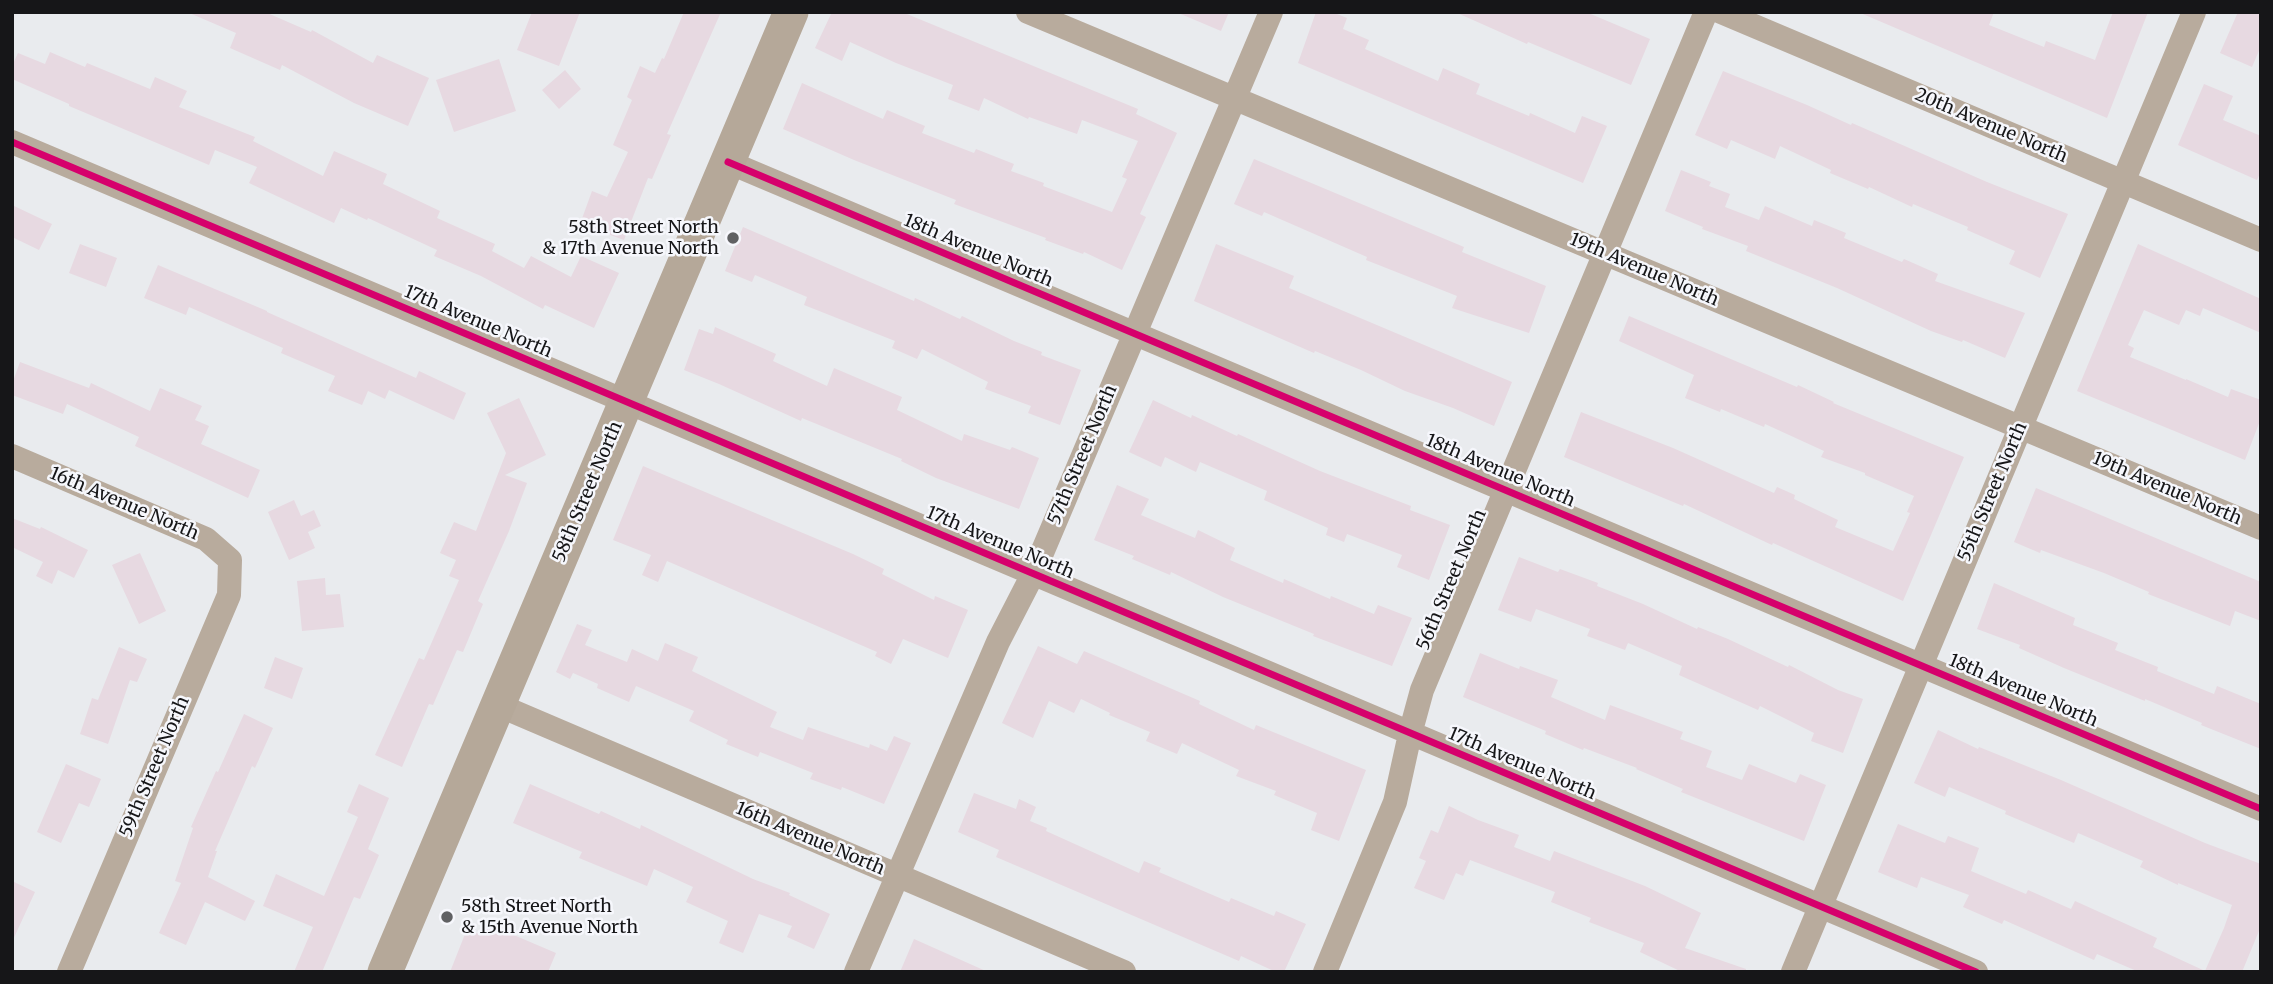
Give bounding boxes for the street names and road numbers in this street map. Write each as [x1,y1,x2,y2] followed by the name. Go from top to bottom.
[1911,84,2071,168] street label: 20th Avenue North
[900,210,1056,292] street label: 18th Avenue North
[1566,229,1722,311] street label: 19th Avenue North
[401,281,555,363] street label: 17th Avenue North
[1044,382,1122,528] street label: 57th Street North
[549,418,627,566] street label: 58th Street North
[1954,419,2032,565] street label: 55th Street North
[1422,430,1578,512] street label: 18th Avenue North
[2089,448,2245,530] street label: 19th Avenue North
[46,463,202,545] street label: 16th Avenue North
[923,502,1077,584] street label: 17th Avenue North
[1413,506,1491,654] street label: 56th Street North
[1945,650,2101,732] street label: 18th Avenue North
[116,693,194,841] street label: 59th Street North
[1445,723,1599,805] street label: 17th Avenue North
[732,798,888,880] street label: 16th Avenue North

